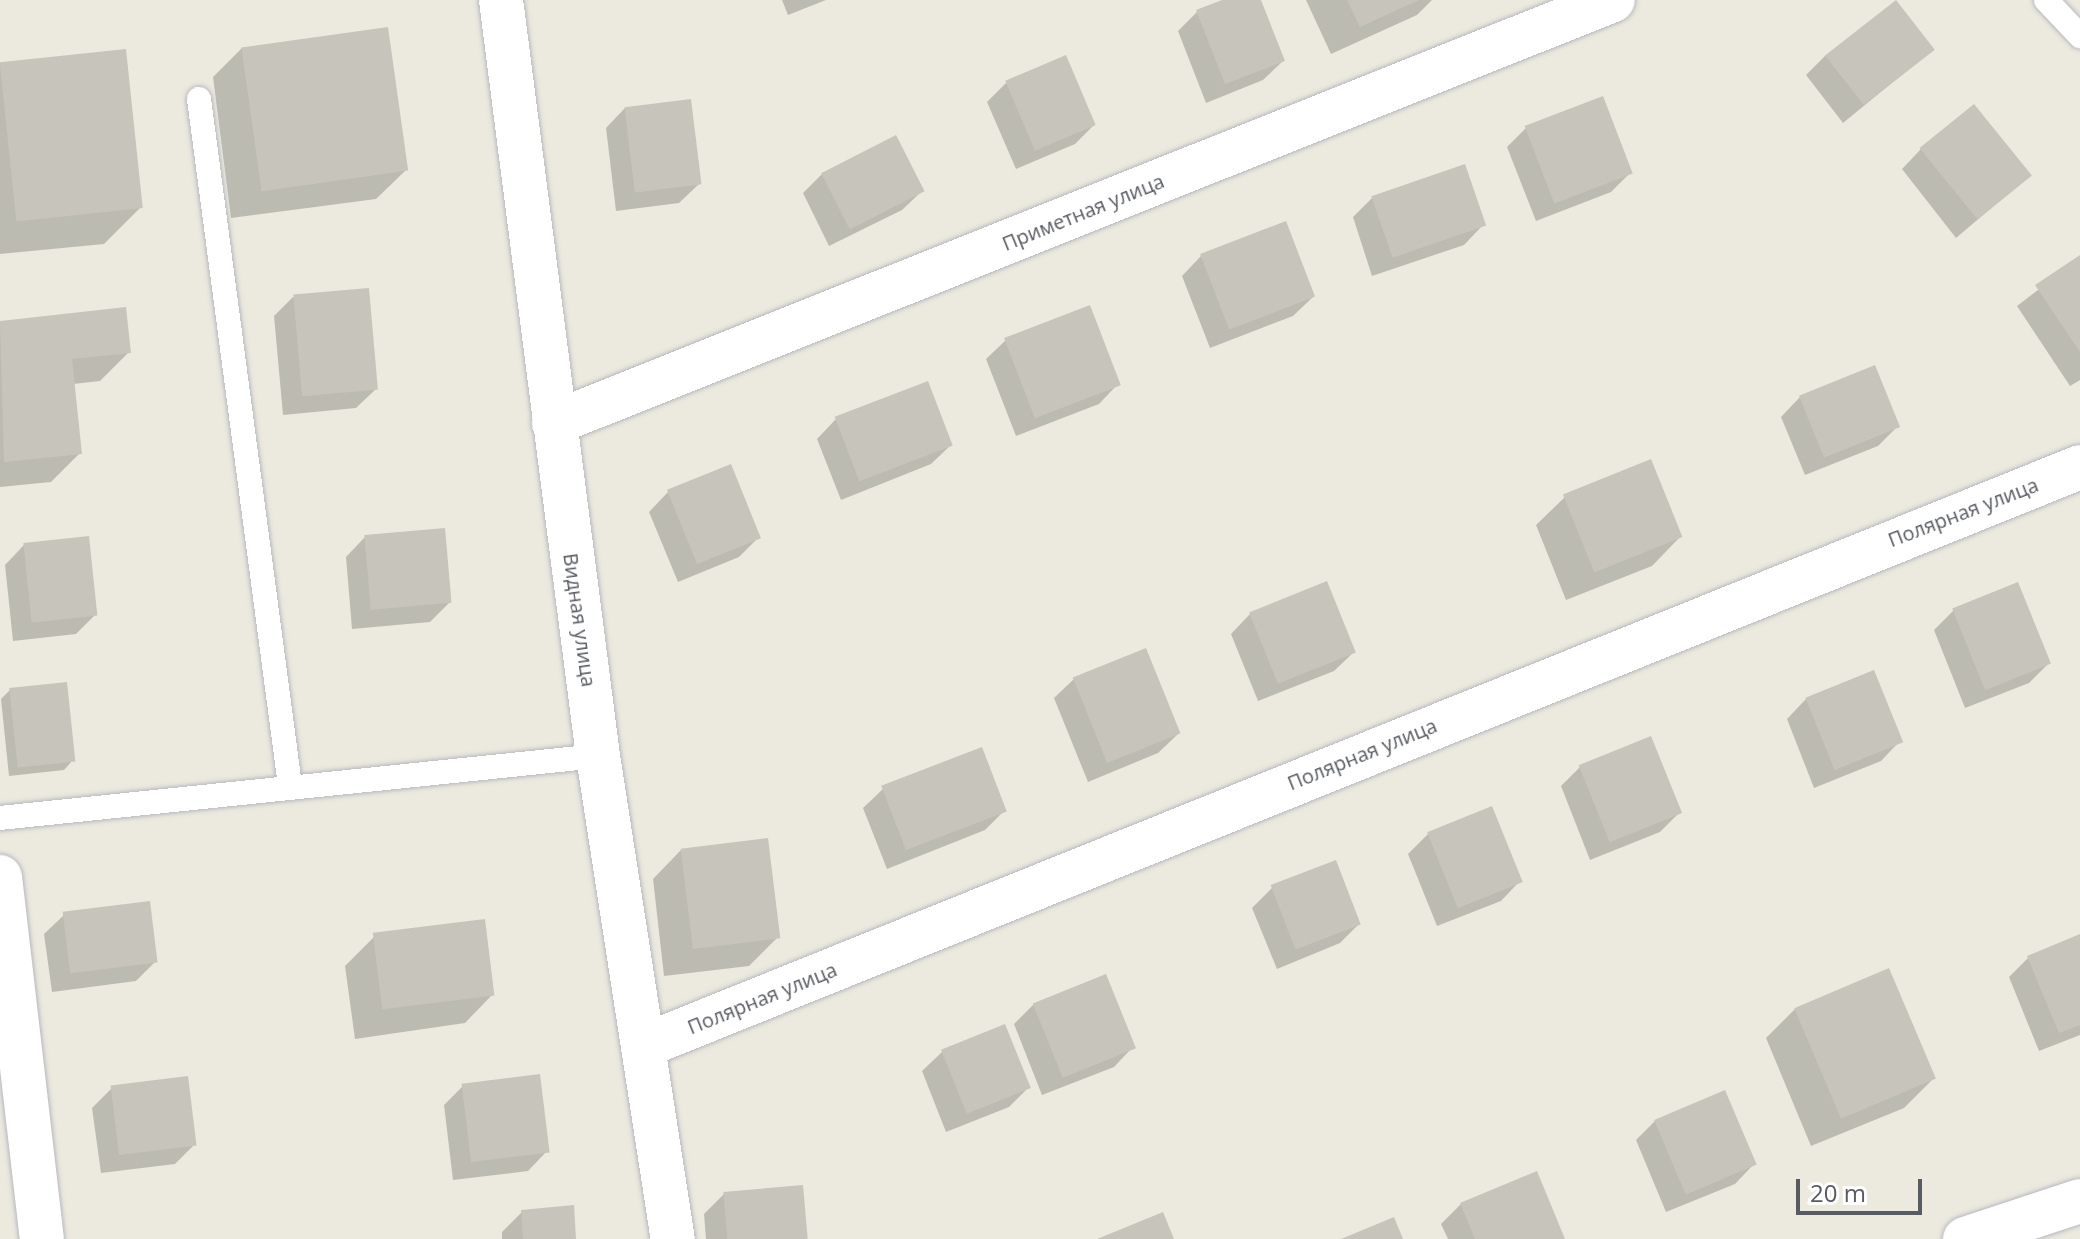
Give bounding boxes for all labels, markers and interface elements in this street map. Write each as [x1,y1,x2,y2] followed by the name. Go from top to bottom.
[998,169,1168,255] street label: Приметная улица
[1884,472,2042,552] street label: Полярная улица
[559,551,601,689] street label: Видная улица
[1284,713,1440,795] street label: Полярная улица
[684,957,840,1039] street label: Полярная улица
[1800,1163,1926,1213] scale bar
[1810,1176,1866,1209] text: 20 m

